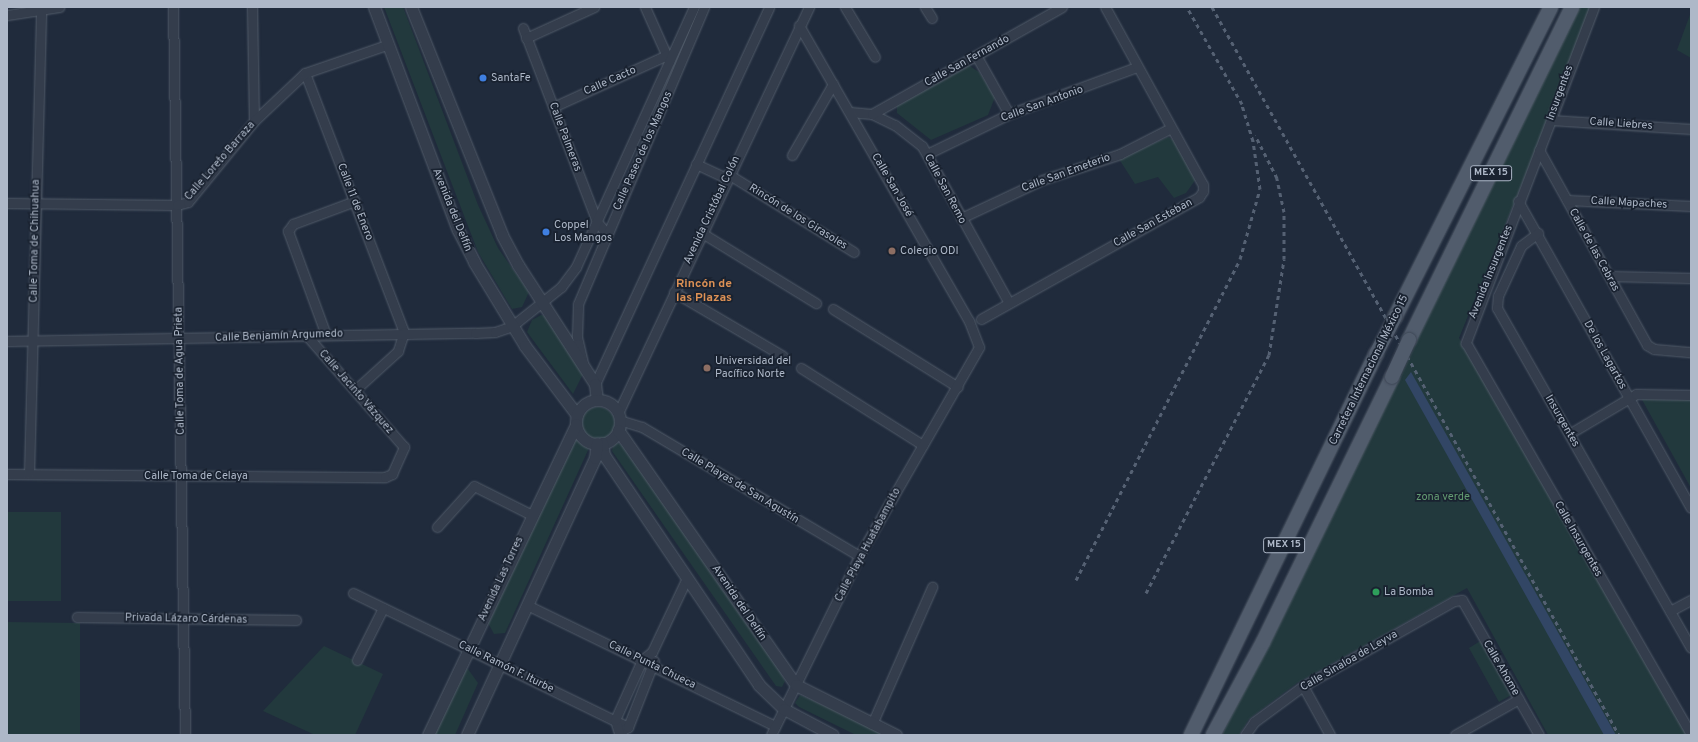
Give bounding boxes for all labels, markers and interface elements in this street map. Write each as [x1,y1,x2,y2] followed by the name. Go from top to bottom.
[922,32,1012,90] street label: Calle San Fernando
[582,64,638,98] street label: Calle Cacto
[1544,64,1576,122] street label: Insurgentes
[491,71,531,85] place label: SantaFe
[478,73,488,83] marker: SantaFe
[999,83,1085,125] street label: Calle San Antonio
[611,89,675,213] street label: Calle Paseo de los Mangos
[546,101,584,173] street label: Calle Palmeras
[1589,115,1653,133] street label: Calle Liebres
[182,119,258,203] street label: Calle Loreto Barraza
[868,151,916,219] street label: Calle San José
[1020,151,1112,195] street label: Calle San Emeterio
[921,152,969,226] street label: Calle San Remo
[681,154,743,266] street label: Avenida Cristóbal Colón
[334,161,376,243] street label: Calle 11 de Enero
[1470,165,1512,181] road number: MEX 15
[429,167,475,253] street label: Avenida del Delfín
[27,179,43,303] street label: Calle Toma de Chihuahua
[746,181,850,253] street label: Rincón de los Girasoles
[1590,194,1668,212] street label: Calle Mapaches
[1111,196,1195,250] street label: Calle San Esteban
[1566,206,1622,294] street label: Calle de las Cebras
[554,219,612,245] place label: Coppel Los Mangos
[1466,223,1516,321] street label: Avenida Insurgentes
[541,227,551,237] marker: Coppel Los Mangos
[900,244,959,258] place label: Colegio ODI
[887,246,897,256] marker: Colegio ODI
[676,278,732,306] district label: Rincón de las Plazas
[1327,293,1411,447] street label: Carretera Internacional México 15
[172,306,188,436] street label: Calle Toma de Agua Prieta
[1581,318,1629,392] street label: De los Lagartos
[215,327,343,345] street label: Calle Benjamín Argumedo
[316,347,396,437] street label: Calle Jacinto Vázquez
[715,355,791,381] place label: Universidad del Pacífico Norte
[702,363,712,373] marker: Universidad del Pacífico Norte
[1542,393,1582,449] street label: Insurgentes
[678,445,802,527] street label: Calle Playas de San Agustín
[144,469,248,483] street label: Calle Toma de Celaya
[832,486,904,604] street label: Calle Playa Huatabampito
[1416,490,1470,504] park label: zona verde
[1551,499,1605,579] street label: Calle Insurgentes
[475,534,527,624] street label: Avenida Las Torres
[1263,537,1305,553] road number: MEX 15
[709,563,769,643] street label: Avenida del Delfín
[1384,585,1433,599] place label: La Bomba
[1371,587,1381,597] marker: La Bomba
[125,611,247,627] street label: Privada Lázaro Cárdenas
[1298,628,1400,694] street label: Calle Sinaloa de Leyva
[456,638,556,696] street label: Calle Ramón F. Iturbe
[606,638,698,692] street label: Calle Punta Chueca
[1480,638,1522,698] street label: Calle Ahome

